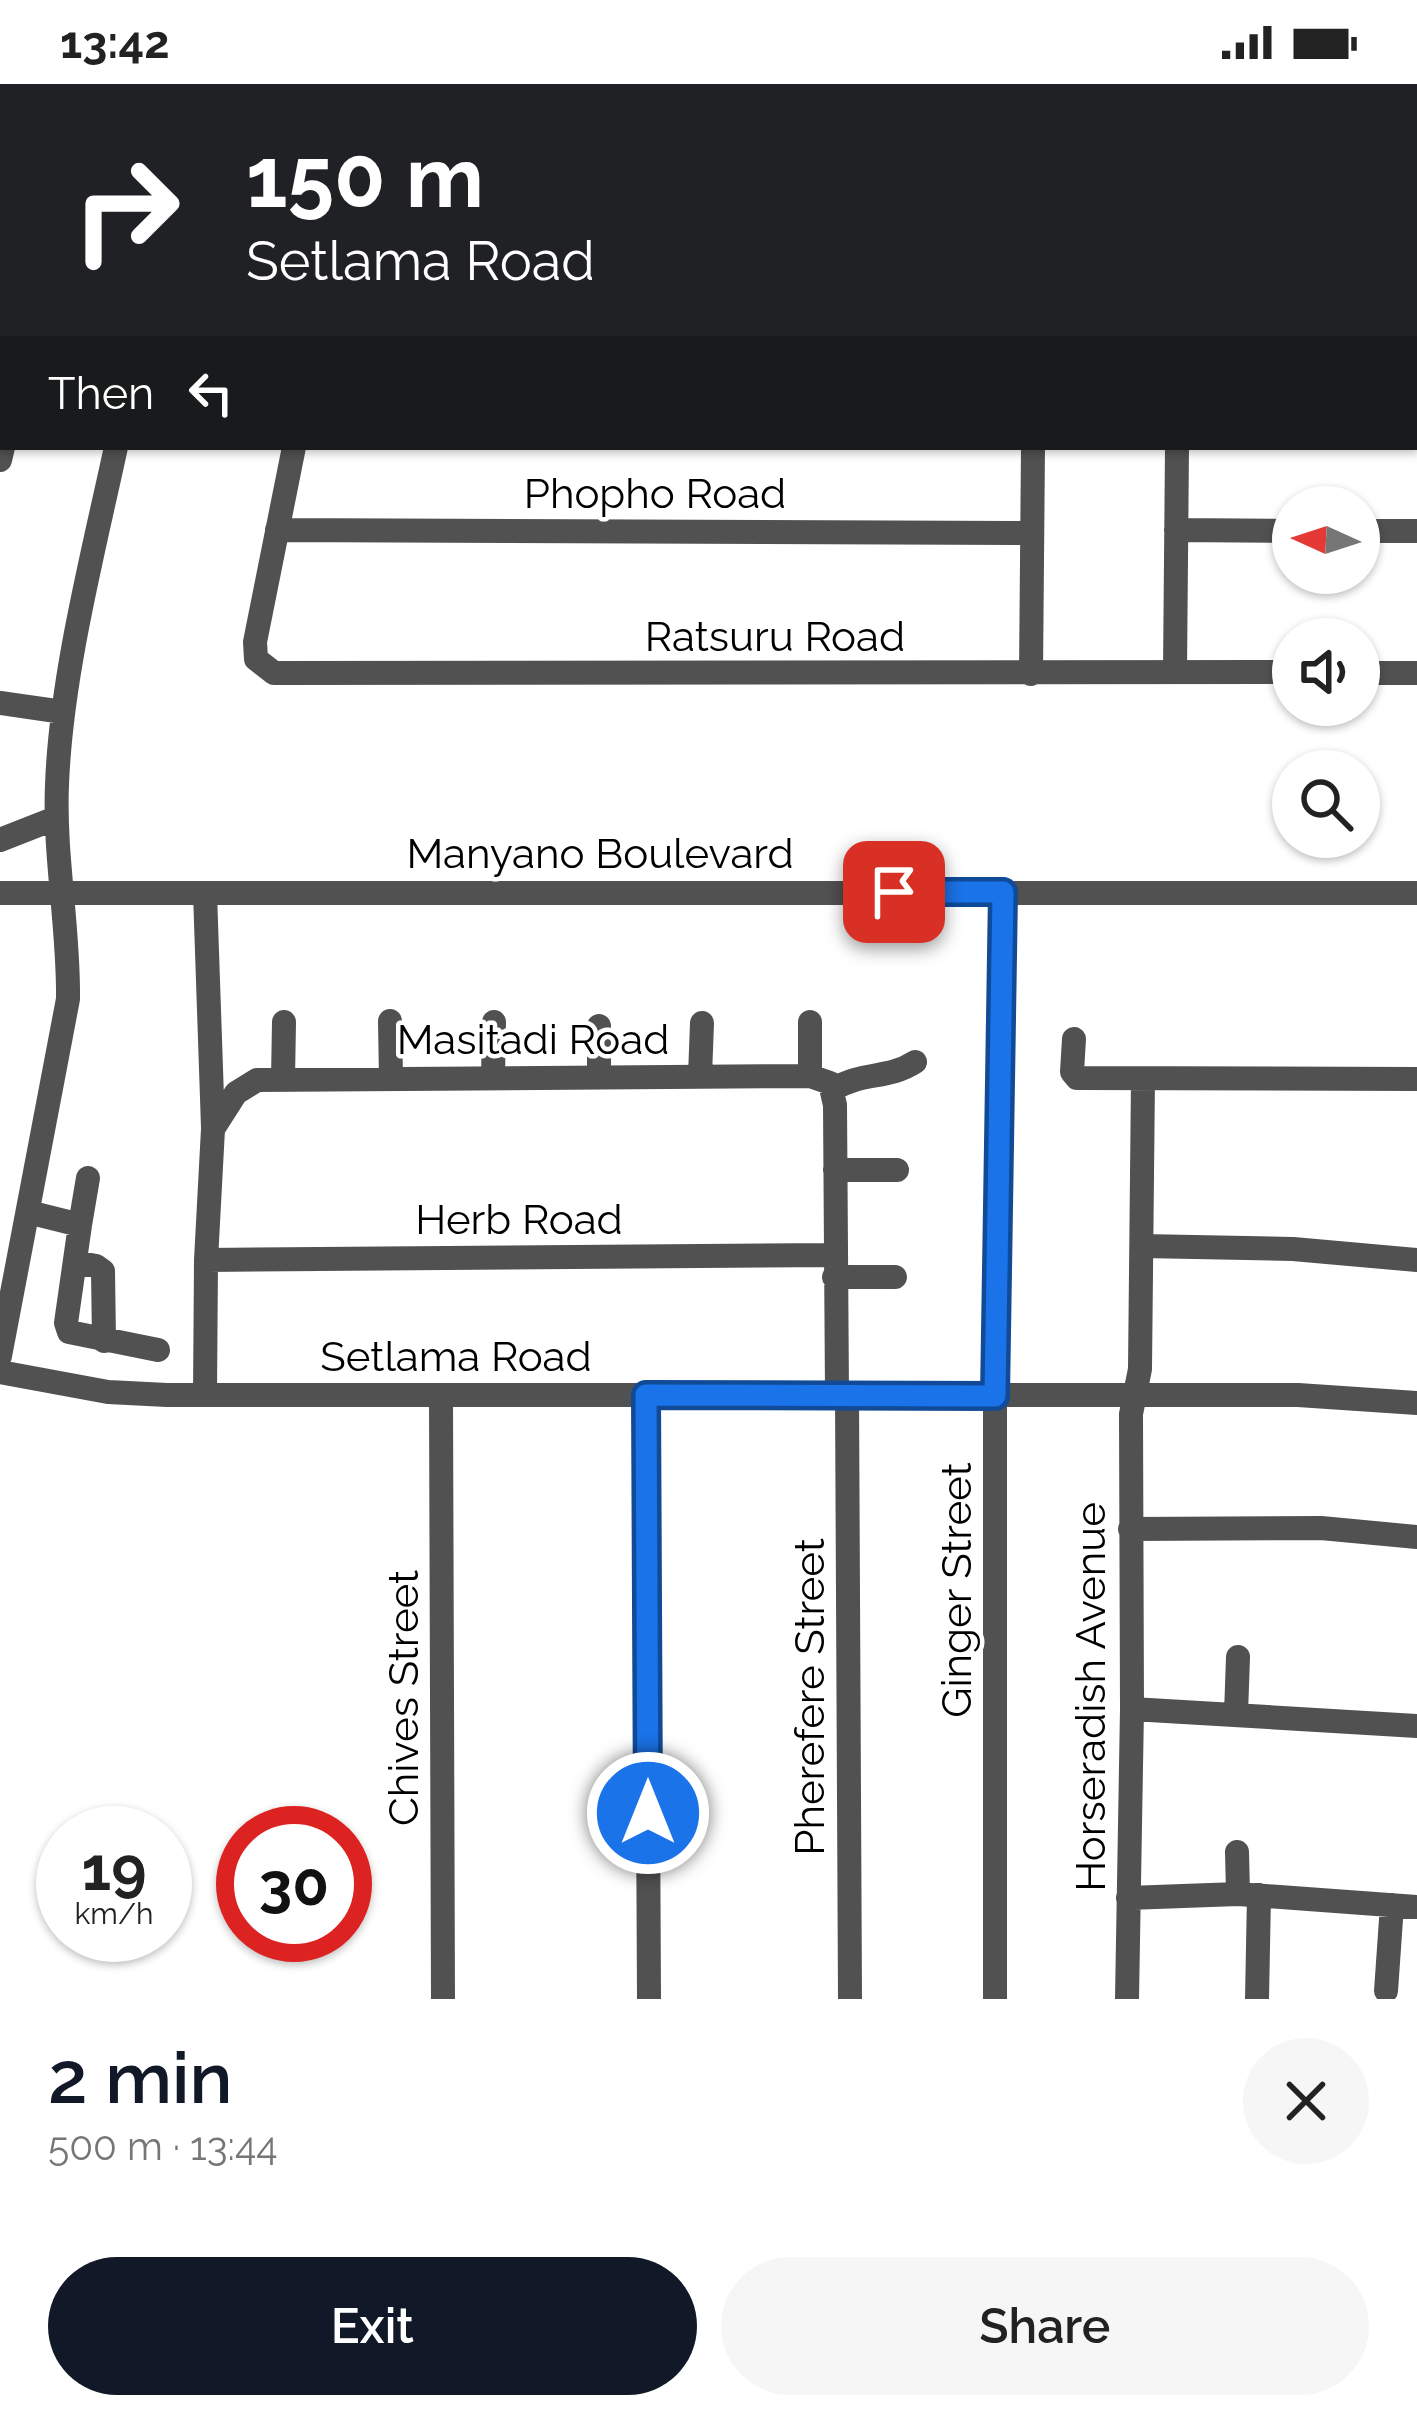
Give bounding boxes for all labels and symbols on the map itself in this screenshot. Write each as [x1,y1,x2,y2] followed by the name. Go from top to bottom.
[524,469,786,518] street label: Phopho Road
[1272,486,1380,594] north arrow
[645,612,905,661] street label: Ratsuru Road
[406,829,794,878] street label: Manyano Boulevard
[843,841,945,943] pin
[397,1015,669,1064] street label: Masitadi Road
[415,1195,623,1244] street label: Herb Road
[320,1332,592,1381] street label: Setlama Road
[932,1462,981,1718] street label: Ginger Street
[1066,1502,1115,1892] street label: Horseradish Avenue
[785,1538,834,1856] street label: Pherefere Street
[379,1570,428,1826] street label: Chives Street
[585,1750,711,1876] position arrow
[216,1806,372,1962] speed limit sign: 30

